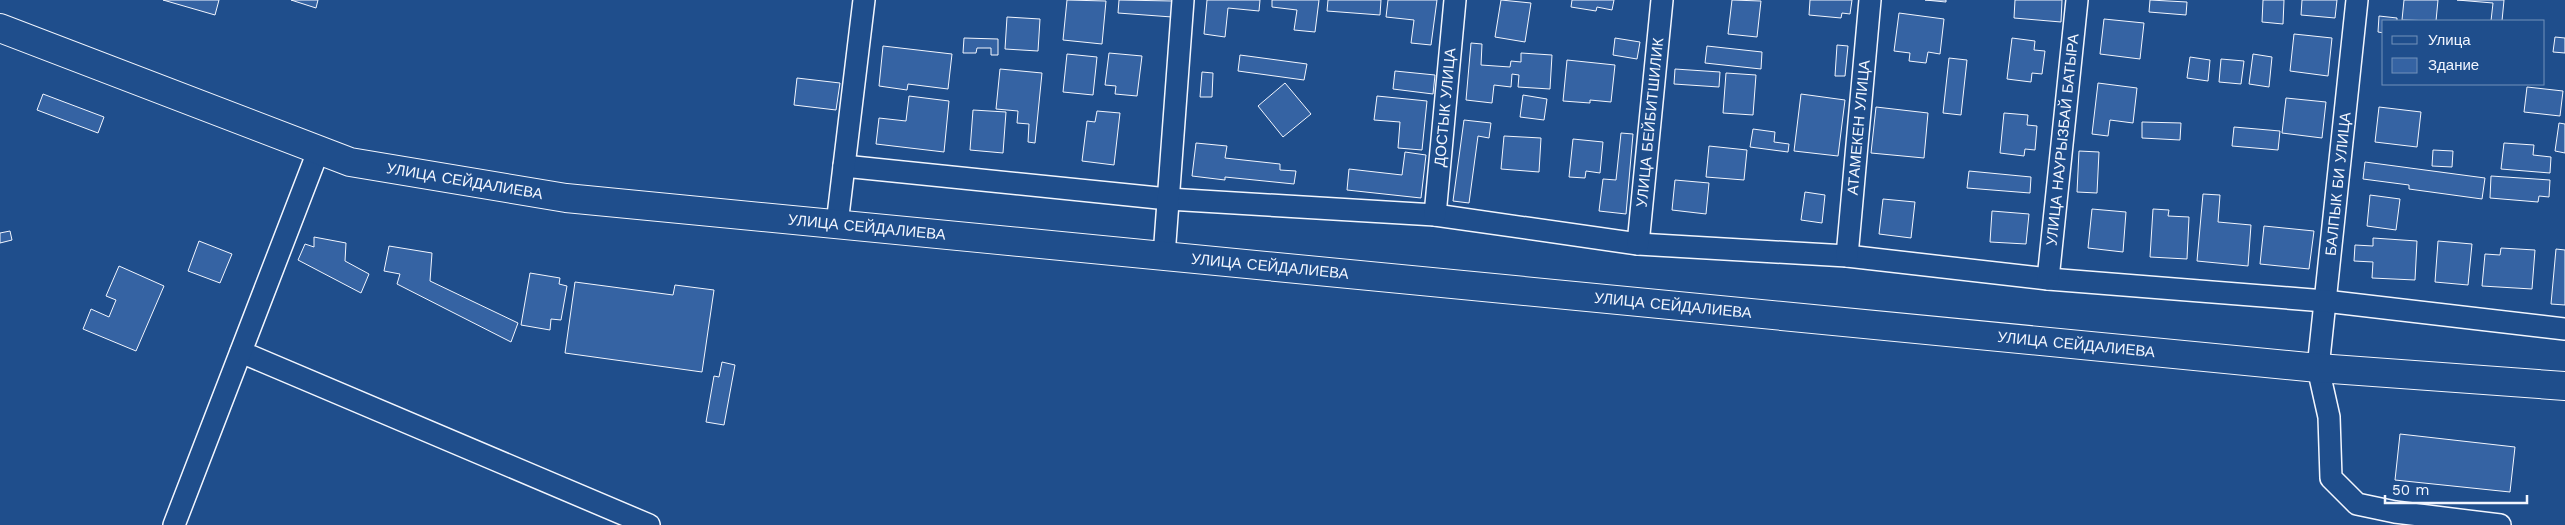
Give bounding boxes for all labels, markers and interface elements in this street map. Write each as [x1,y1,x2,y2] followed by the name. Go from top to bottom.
[2382,20,2545,85] legend
[2428,31,2471,49] text: Улица
[2042,33,2082,247] street label: УЛИЦА НАУРЫЗБАЙ БАТЫРА
[1633,37,1667,208] street label: УЛИЦА БЕЙБИТШИЛИК
[1431,47,1459,168] street label: ДОСТЫК УЛИЦА
[2428,56,2479,74] text: Здание
[1844,59,1874,196] street label: АТАМЕКЕН УЛИЦА
[2322,111,2354,257] street label: БАЛПЫК БИ УЛИЦА
[385,159,544,203] street label: УЛИЦА СЕЙДАЛИЕВА
[787,211,946,244] street label: УЛИЦА СЕЙДАЛИЕВА
[1190,250,1350,283] street label: УЛИЦА СЕЙДАЛИЕВА
[1593,289,1753,322] street label: УЛИЦА СЕЙДАЛИЕВА
[1997,328,2156,361] street label: УЛИЦА СЕЙДАЛИЕВА
[2385,472,2528,504] scale bar
[2392,481,2429,499] text: 50 m

